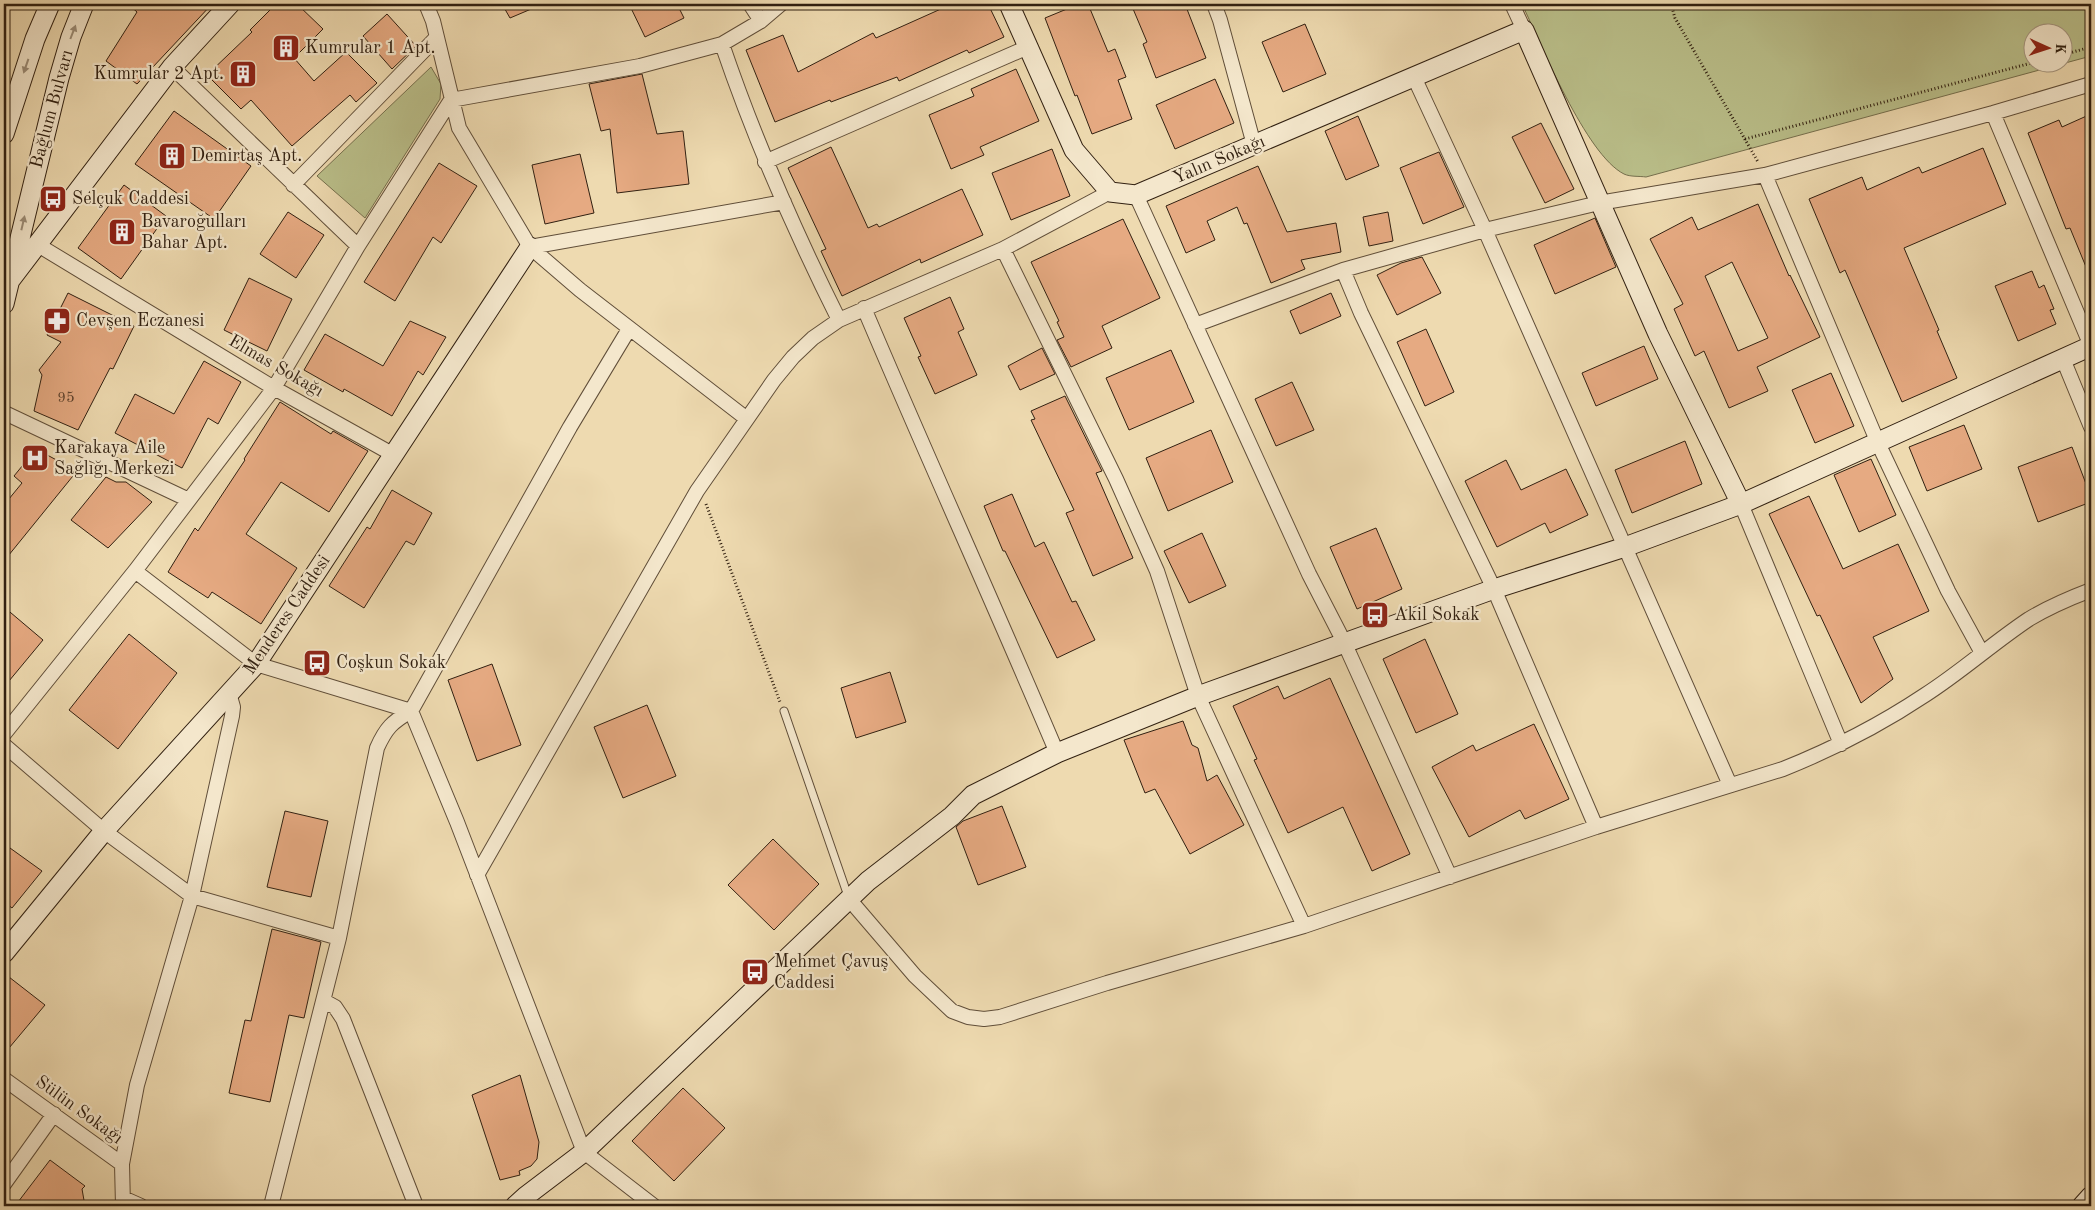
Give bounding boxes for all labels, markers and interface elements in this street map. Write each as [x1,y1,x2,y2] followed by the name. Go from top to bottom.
[2022,22,2072,72] north arrow
[69,24,77,39] one-way arrow
[271,33,301,63] building icon: Kumrular 1 Apt.
[305,39,436,57] place label: Kumrular 1 Apt.
[2053,43,2067,55] text: K
[28,48,76,170] street label: Bağlum Bulvarı
[22,58,29,73] one-way arrow
[228,59,258,89] building icon: Kumrular 2 Apt.
[93,65,224,83] place label: Kumrular 2 Apt.
[1170,132,1268,187] street label: Yalın Sokağı
[157,141,187,171] building icon: Demirtaş Apt.
[191,147,302,165] place label: Demirtaş Apt.
[38,184,68,214] bus stop icon: Selçuk Caddesi
[72,190,189,208] place label: Selçuk Caddesi
[141,213,246,252] place label: Bavaroğulları Bahar Apt.
[19,215,27,230] one-way arrow
[107,217,137,247] building icon: Bavaroğulları Bahar Apt.
[42,306,72,336] pharmacy icon: Cevşen Eczanesi
[76,312,205,330] place label: Cevşen Eczanesi
[225,332,327,400] street label: Elmas Sokağı
[57,391,75,406] house number: 95
[54,439,174,478] place label: Karakaya Aile Sağlığı Merkezi
[20,443,50,473] hospital icon: Karakaya Aile Sağlığı Merkezi
[240,552,334,678] street label: Menderes Caddesi
[1360,600,1390,630] bus stop icon: Akil Sokak
[1394,606,1480,624] place label: Akil Sokak
[302,648,332,678] bus stop icon: Coşkun Sokak
[336,654,446,672] place label: Coşkun Sokak
[774,953,889,992] place label: Mehmet Çavuş Caddesi
[740,957,770,987] bus stop icon: Mehmet Çavuş Caddesi
[32,1072,126,1148] street label: Sülün Sokağı

